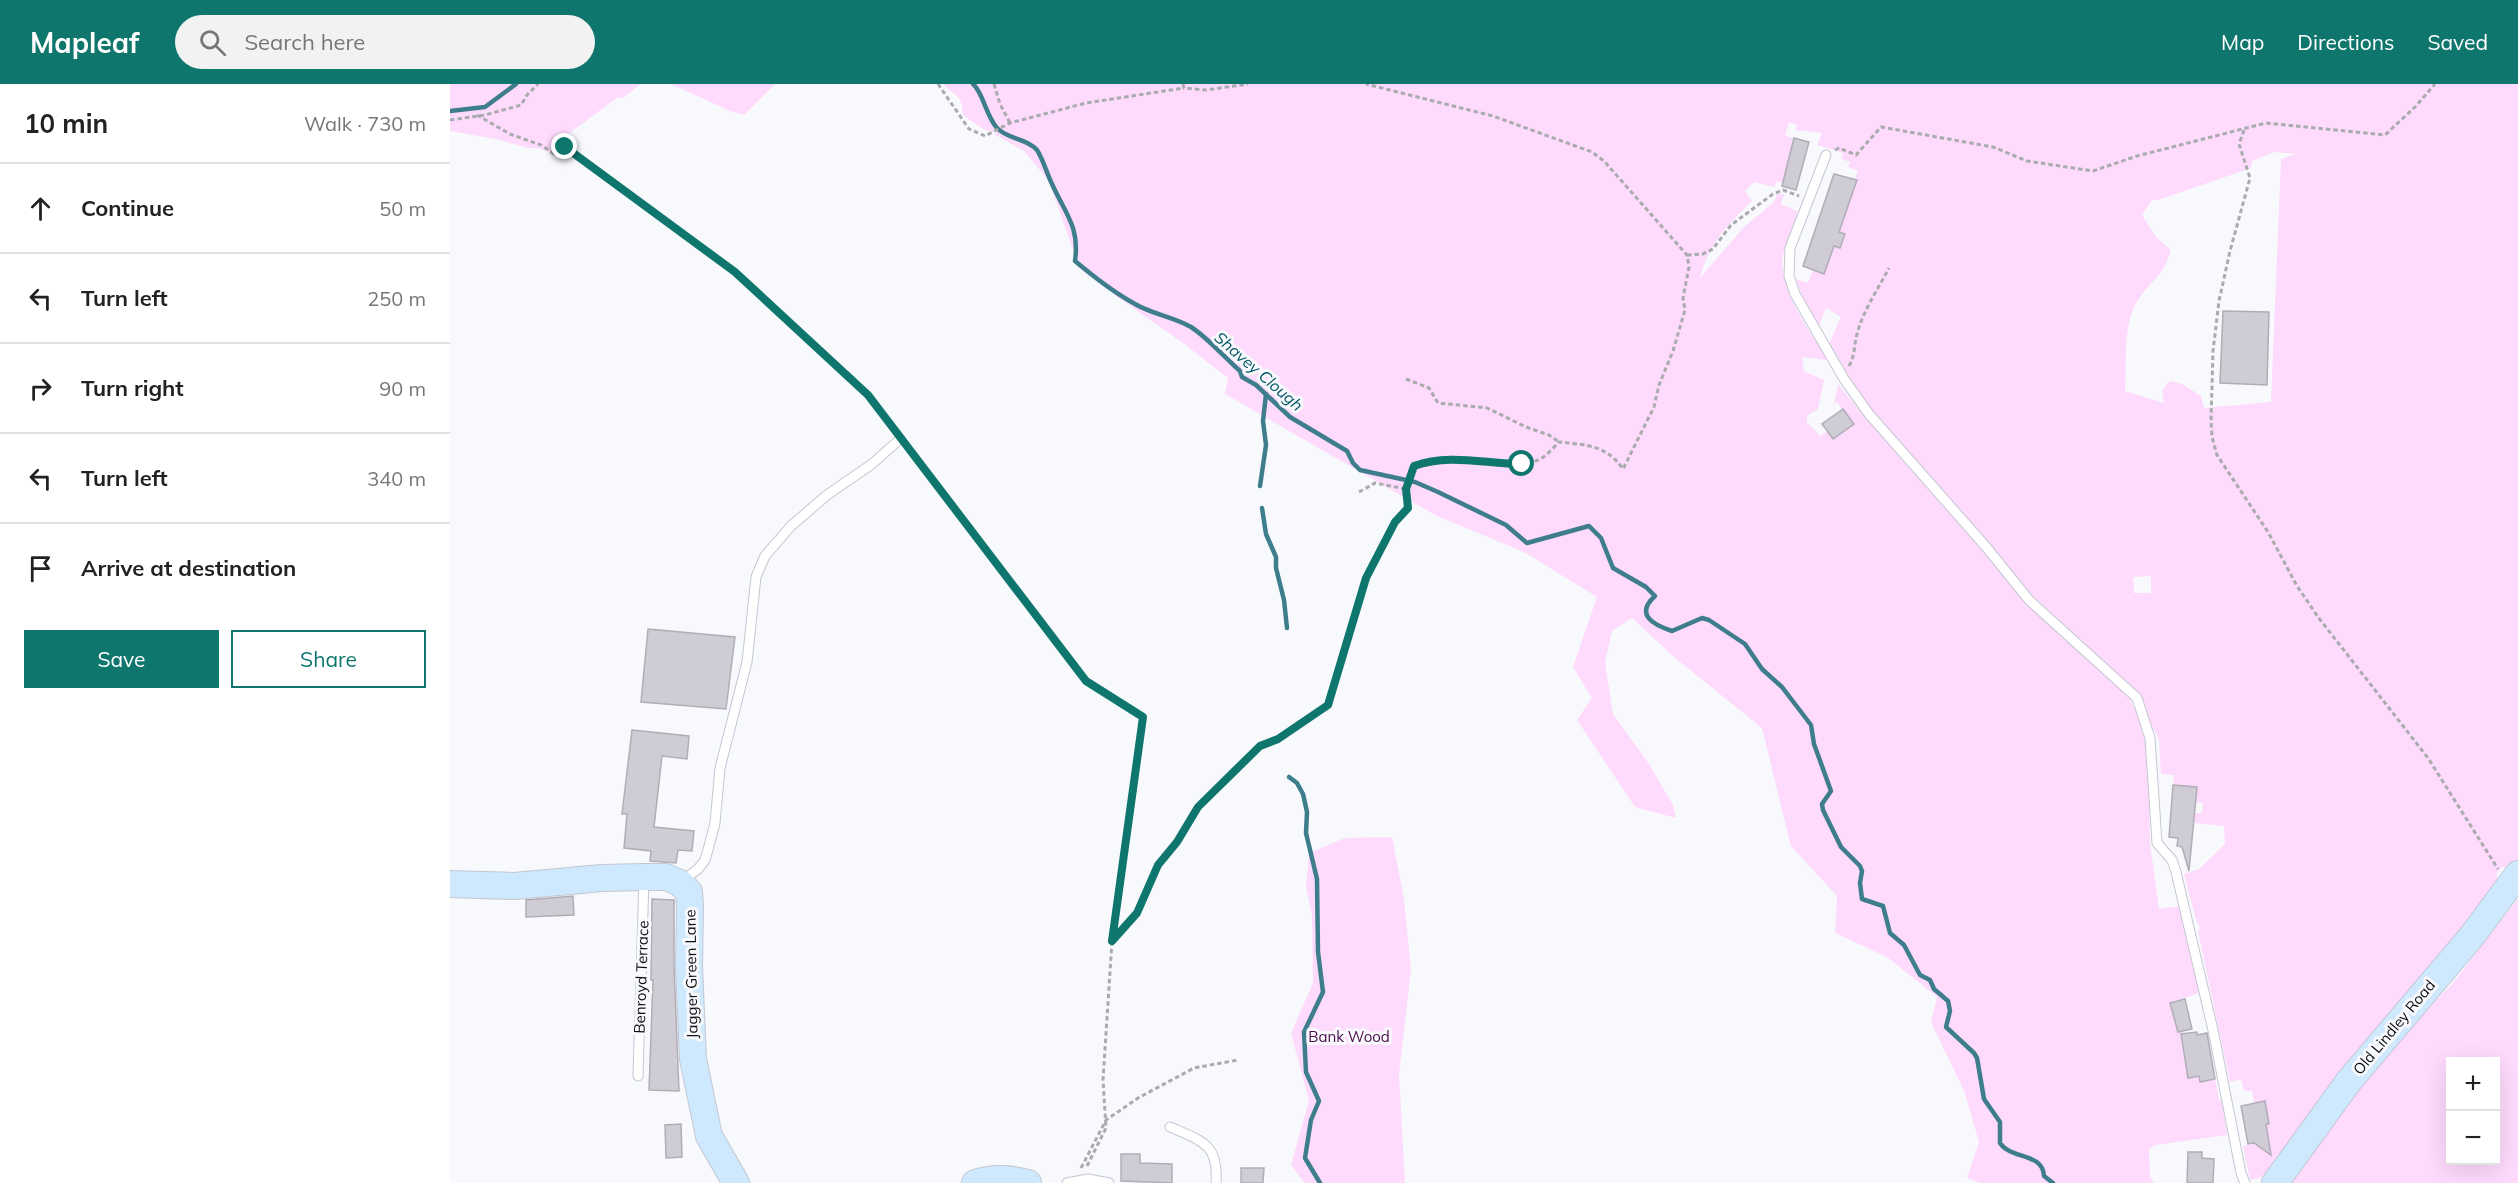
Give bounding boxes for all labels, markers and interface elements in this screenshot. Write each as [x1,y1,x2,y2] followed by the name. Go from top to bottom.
[175,15,595,69] search box
[30,25,139,60] text: Mapleaf
[196,26,229,59] icon: search
[244,28,365,56] text: Search here
[2221,29,2264,55] text: Map
[2297,29,2394,55] text: Directions
[2427,29,2488,55] text: Saved
[24,107,108,140] text: 10 min
[304,111,426,136] text: Walk · 730 m
[551,133,577,159] route end
[24,192,57,225] icon: ahead
[81,194,174,222] text: Continue
[379,196,426,221] text: 50 m
[24,282,57,315] icon: left
[81,284,168,312] text: Turn left
[367,286,426,311] text: 250 m
[1211,327,1307,415] water label: Shavey Clough
[24,372,57,405] icon: right
[81,374,184,402] text: Turn right
[379,376,426,401] text: 90 m
[1508,450,1534,476] route start
[24,462,57,495] icon: left
[81,464,168,492] text: Turn left
[367,466,426,491] text: 340 m
[24,552,57,585] icon: arrive
[81,554,296,582] text: Arrive at destination
[24,630,219,688] button: Save
[231,630,426,688] button: Share
[680,909,702,1039] street label: Jagger Green Lane
[630,920,652,1034] street label: Benroyd Terrace
[2349,976,2439,1078] street label: Old Lindley Road
[1308,1027,1390,1046] park label: Bank Wood
[2446,1057,2500,1165] map controls
[2446,1057,2500,1111] button: +
[2446,1111,2500,1165] button: −

